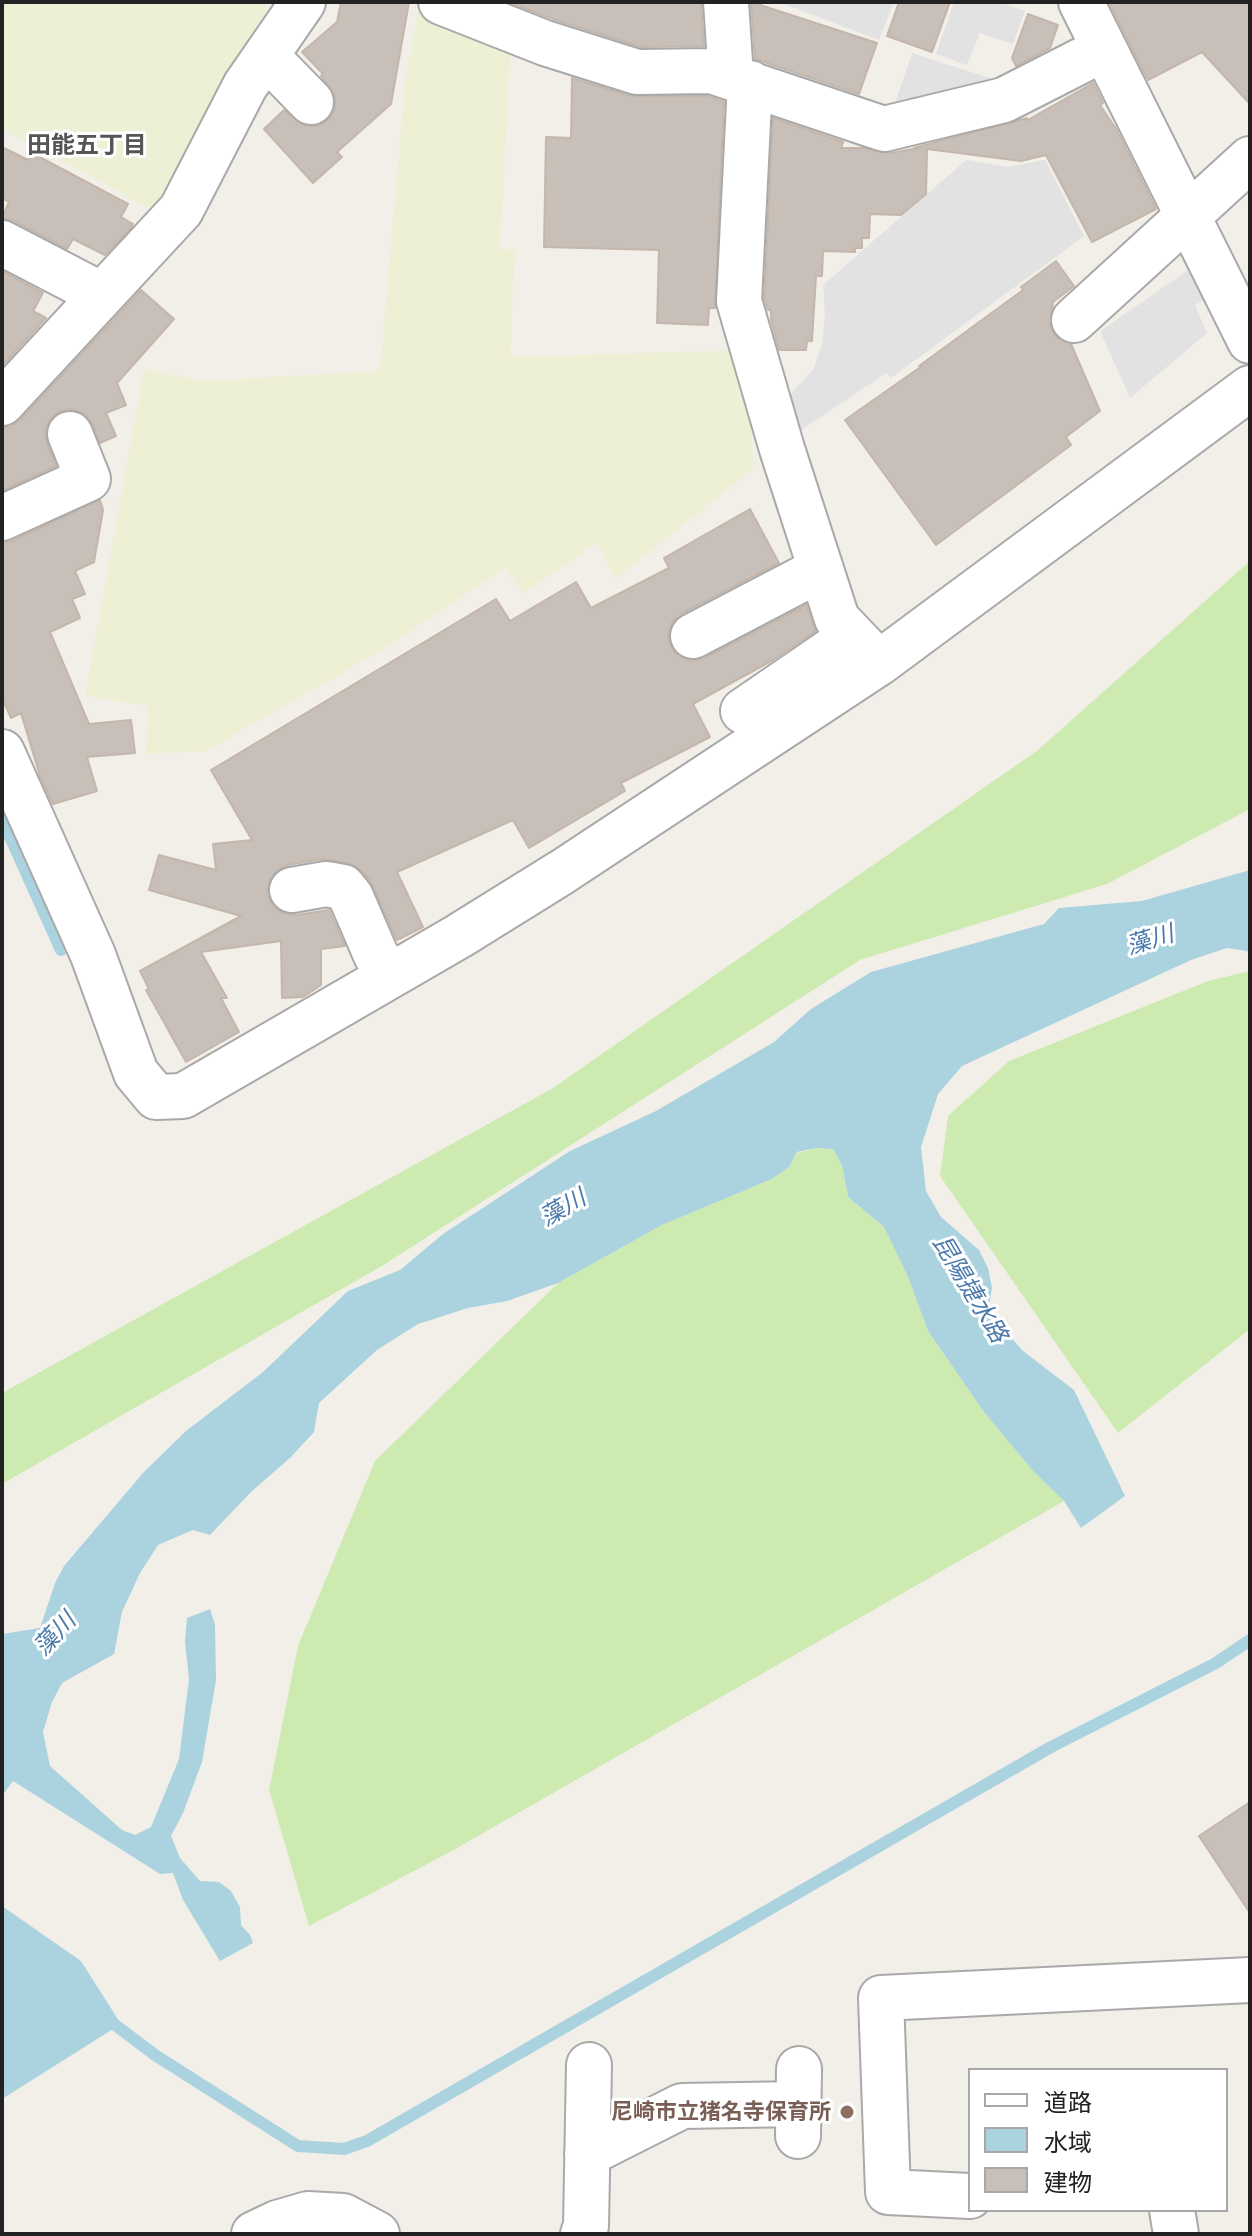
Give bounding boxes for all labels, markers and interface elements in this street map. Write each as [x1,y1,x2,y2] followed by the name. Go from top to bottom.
[27,131,147,159] district label: 田能五丁目
[1123,919,1177,961] water label: 藻川
[535,1184,591,1232] water label: 藻川
[927,1230,1013,1348] water label: 昆陽捷水路
[28,1607,82,1661] water label: 藻川
[968,2068,1228,2212] legend
[1044,2089,1092,2116] text: 道路
[611,2099,831,2125] place label: 尼崎市立猪名寺保育所
[838,2103,856,2121] marker: 尼崎市立猪名寺保育所
[1044,2129,1092,2156] text: 水域
[1044,2169,1092,2196] text: 建物

